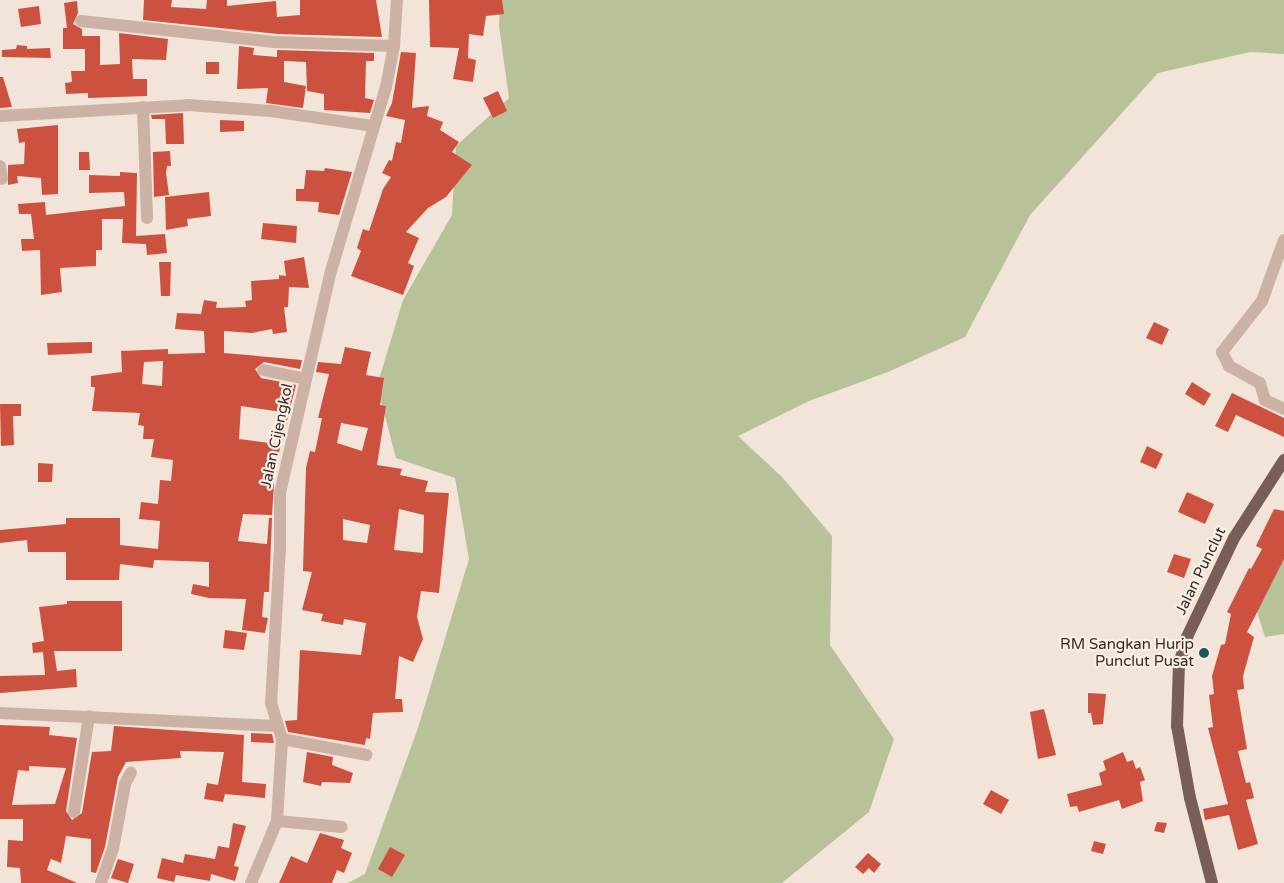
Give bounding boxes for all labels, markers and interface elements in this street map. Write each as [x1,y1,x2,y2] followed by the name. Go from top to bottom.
[257,382,297,490] street label: Jalan Cijengkol
[1172,524,1230,618] street label: Jalan Punclut
[1060,635,1194,670] place label: RM Sangkan Hurip Punclut Pusat
[1198,647,1210,659] marker: RM Sangkan Hurip Punclut Pusat

